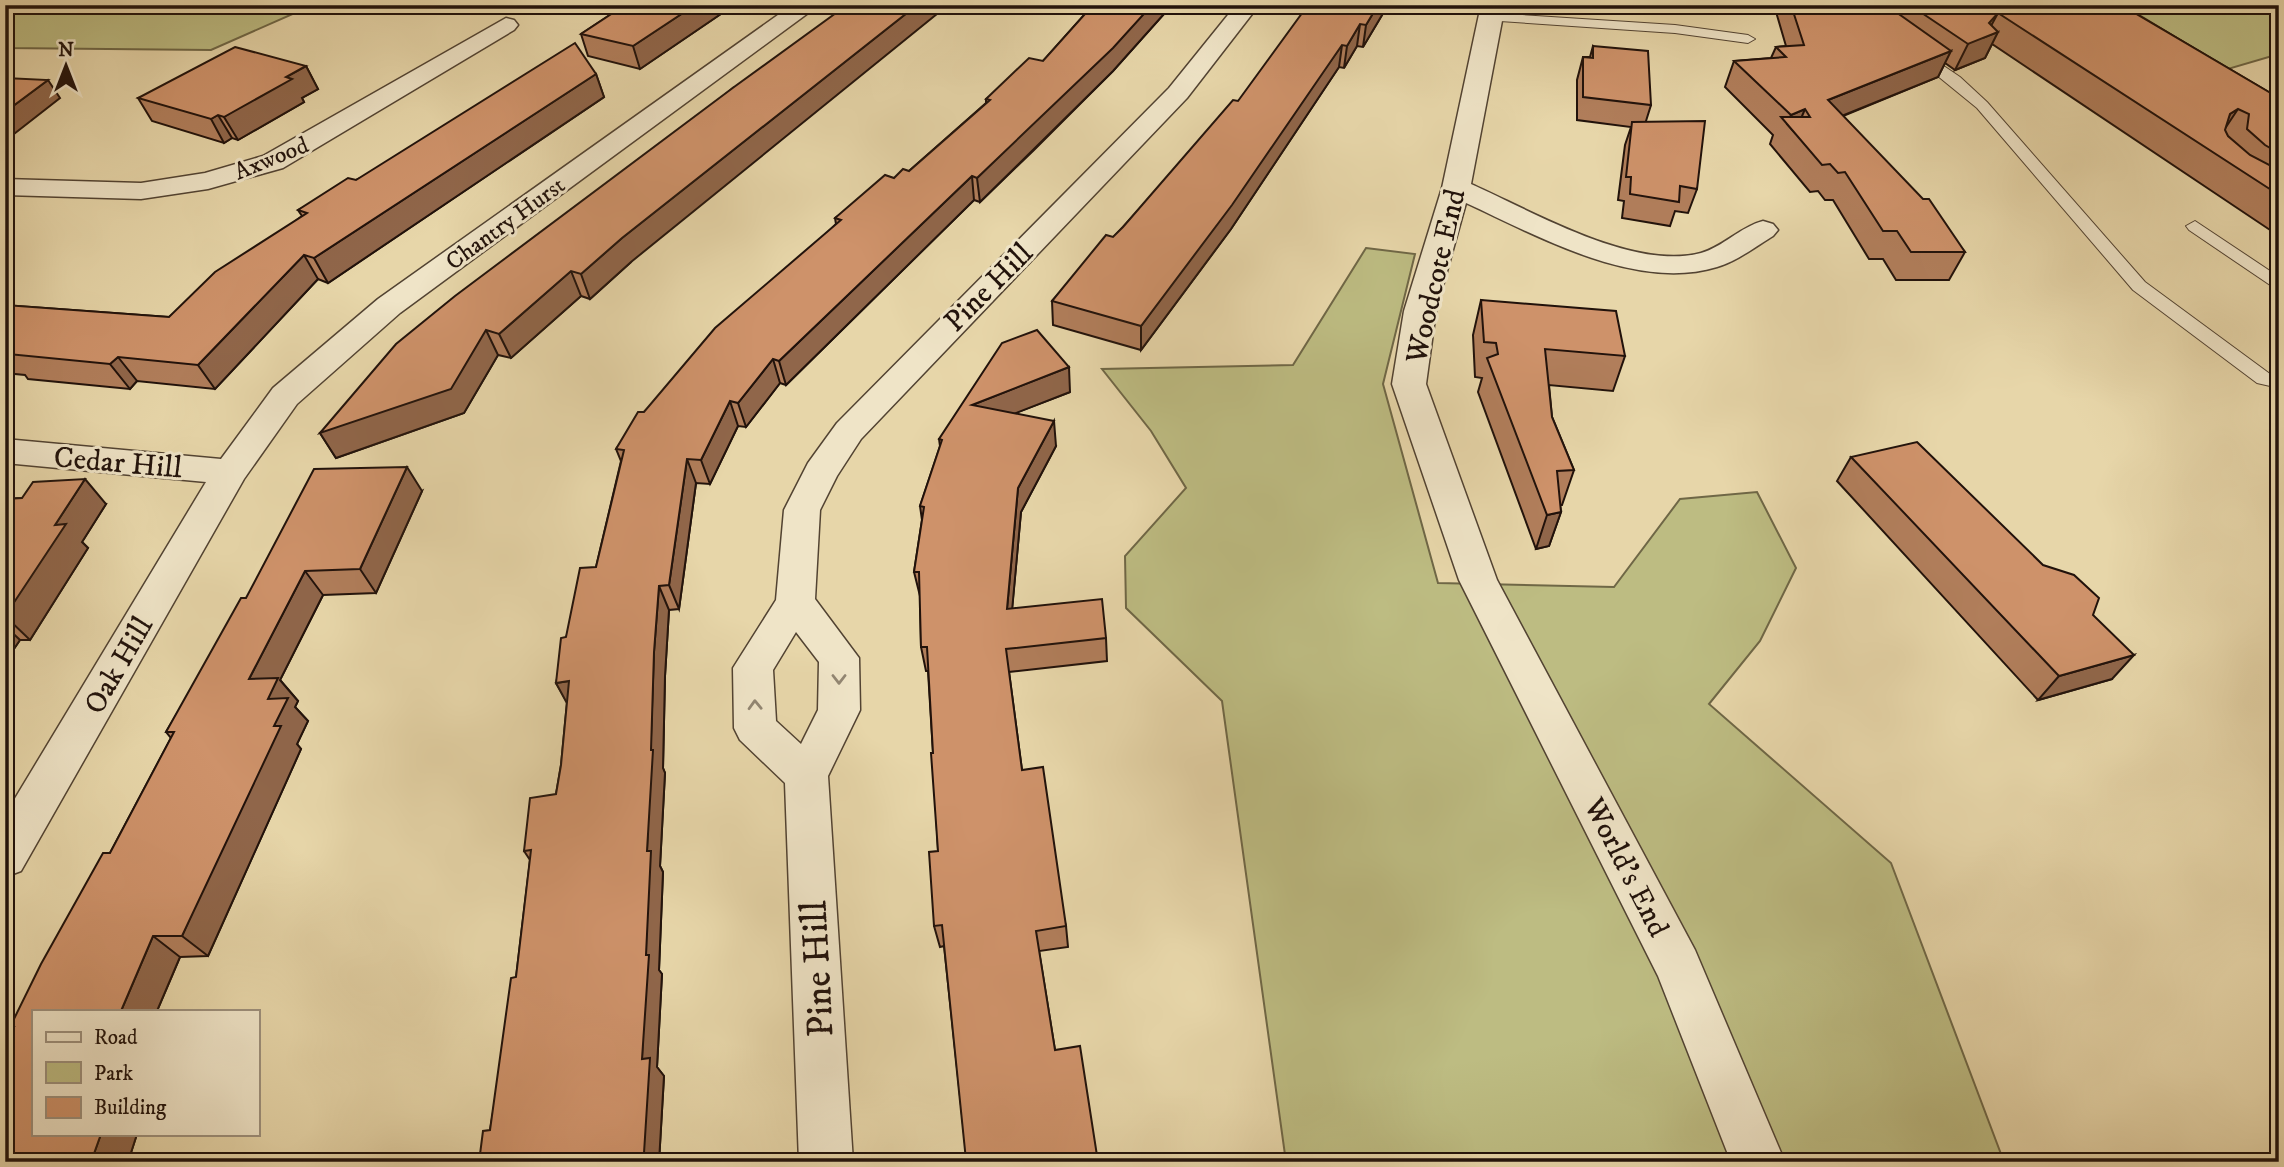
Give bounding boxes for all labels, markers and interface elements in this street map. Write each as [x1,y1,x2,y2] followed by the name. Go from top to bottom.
[32,32,102,102] north arrow
[58,39,74,62] text: N
[230,130,313,187] street label: Axwood
[440,170,571,277] street label: Chantry Hurst
[1398,185,1475,368] street label: Woodcote End
[937,236,1041,340] street label: Pine Hill
[52,439,184,488] street label: Cedar Hill
[77,610,162,721] street label: Oak Hill
[831,675,847,685] one-way arrow
[747,700,762,711] one-way arrow
[1574,791,1676,943] street label: World's End
[791,900,846,1038] street label: Pine Hill
[32,1010,259,1136] legend
[94,1025,138,1051] text: Road
[94,1061,134,1087] text: Park
[94,1095,167,1121] text: Building

